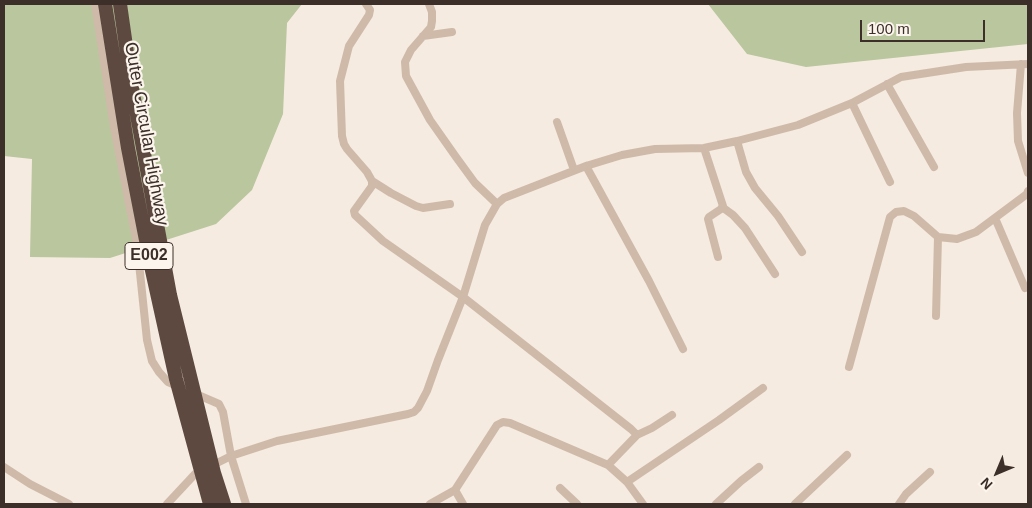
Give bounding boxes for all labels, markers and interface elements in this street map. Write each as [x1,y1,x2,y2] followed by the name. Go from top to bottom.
[862,10,987,42] scale bar
[868,20,910,37] text: 100 m
[119,41,173,227] street label: Outer Circular Highway
[125,242,173,270] road number: E002
[972,448,1022,498] north arrow
[977,474,996,493] text: N

